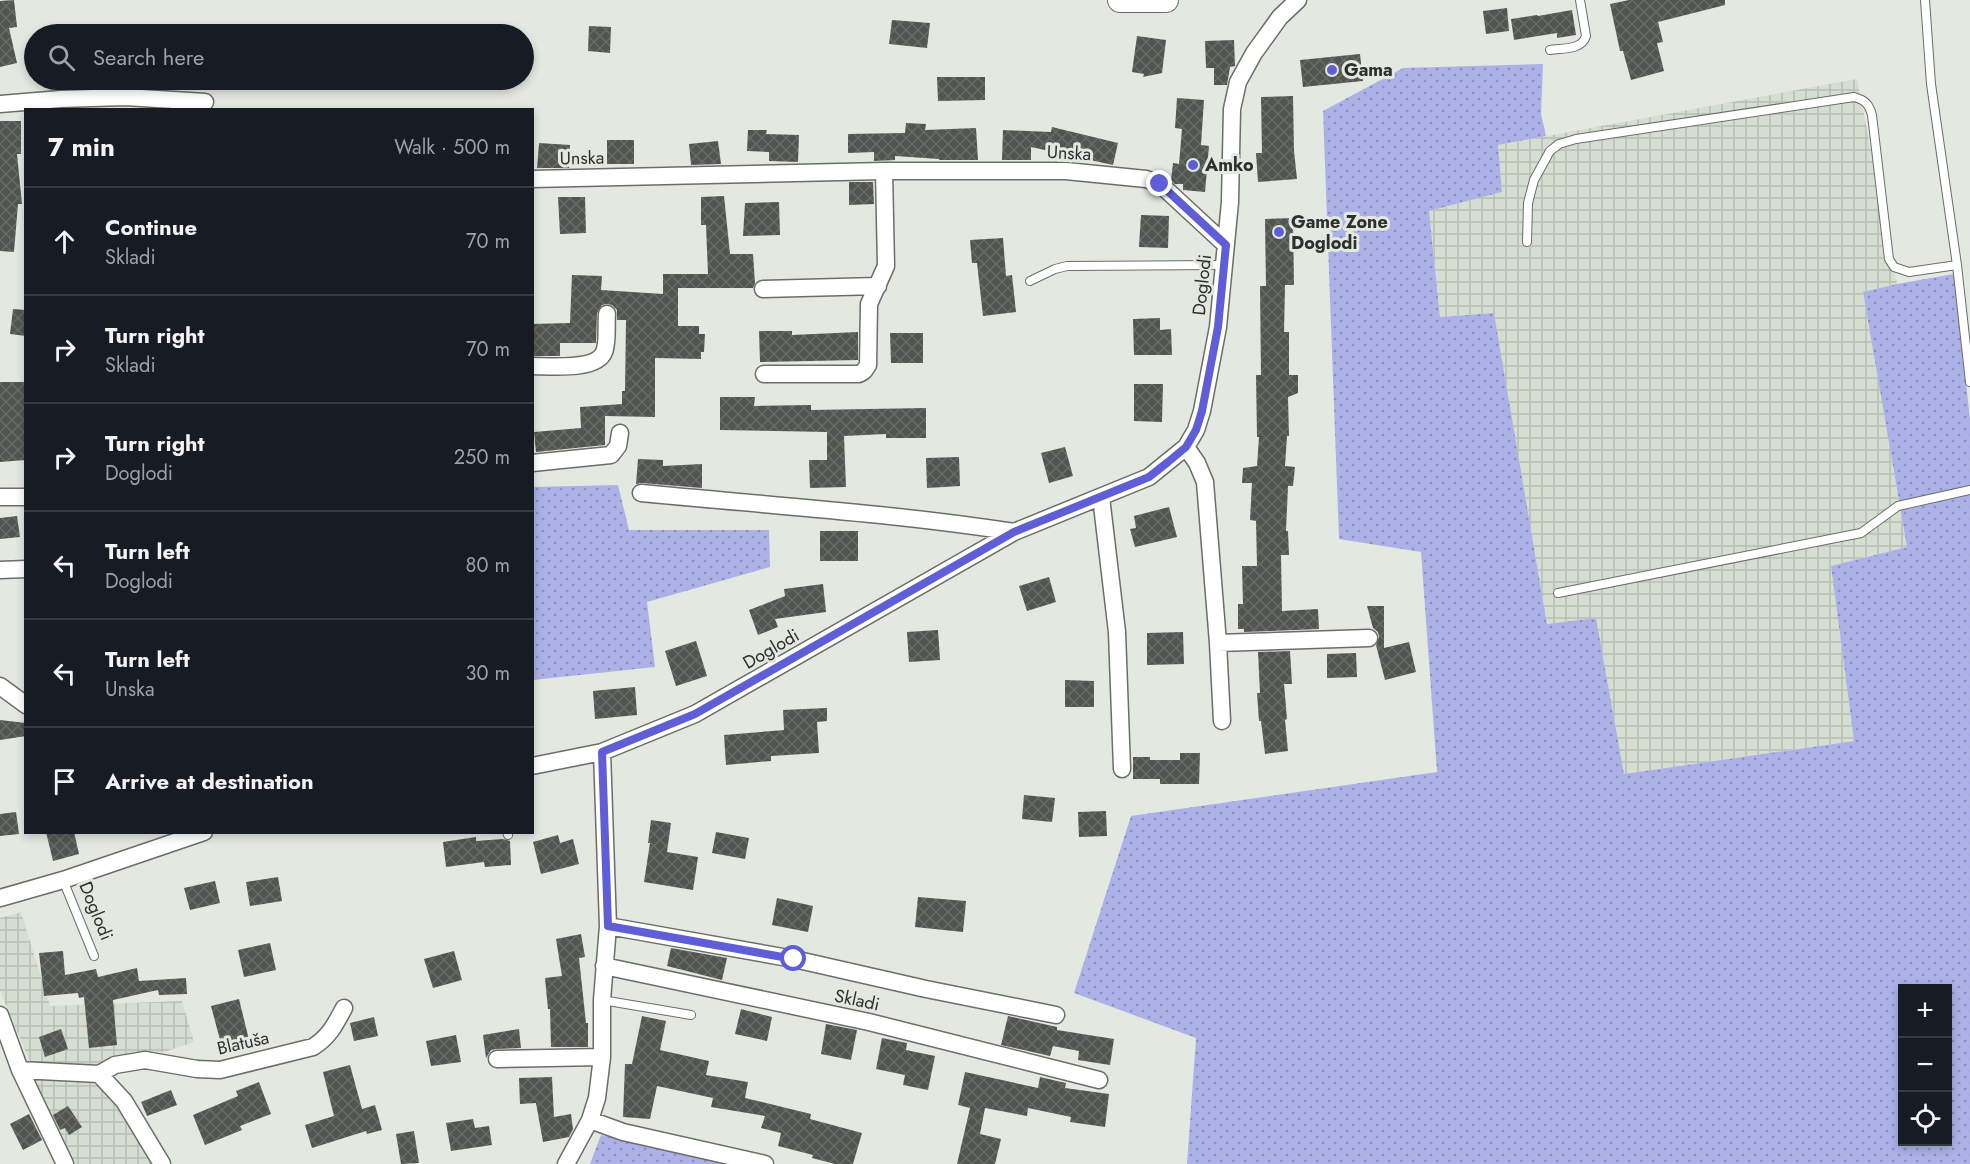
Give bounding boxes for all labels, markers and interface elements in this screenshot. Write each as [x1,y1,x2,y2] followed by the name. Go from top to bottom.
[24,24,534,90] search box
[45,41,78,74] icon: search
[93,41,204,73] text: Search here
[1344,57,1393,83] place label: Gama
[1325,63,1339,77] marker: Gama
[48,128,115,166] text: 7 min
[394,133,510,162] text: Walk · 500 m
[1046,139,1092,167] street label: Unska
[559,145,605,171] street label: Unska
[1204,152,1254,178] place label: Amko
[1186,158,1200,172] marker: Amko
[1146,170,1172,196] route end
[1291,209,1388,256] place label: Game Zone Doglodi
[105,211,197,243] text: Continue
[48,225,81,258] icon: ahead
[1272,225,1286,239] marker: Game Zone Doglodi
[466,227,510,256] text: 70 m
[105,243,156,272] text: Skladi
[1186,253,1218,317] street label: Doglodi
[105,319,205,351] text: Turn right
[48,333,81,366] icon: right
[466,335,510,364] text: 70 m
[105,351,156,380] text: Skladi
[105,427,205,459] text: Turn right
[48,441,81,474] icon: right
[454,443,510,472] text: 250 m
[105,459,173,488] text: Doglodi
[105,535,190,567] text: Turn left
[48,549,81,582] icon: left
[465,551,510,580] text: 80 m
[105,567,173,596] text: Doglodi
[738,622,804,676] street label: Doglodi
[105,643,190,675] text: Turn left
[48,657,81,690] icon: left
[465,659,510,688] text: 30 m
[105,675,155,704] text: Unska
[48,765,81,798] icon: arrive
[105,765,314,797] text: Arrive at destination
[72,878,120,944] street label: Doglodi
[780,945,806,971] route start
[832,983,882,1017] street label: Skladi
[1898,984,1952,1146] map controls
[1898,984,1952,1038] button: +
[214,1024,272,1062] street label: Blatuša
[1898,1038,1952,1092] button: −
[1898,1092,1952,1146] button: locate

